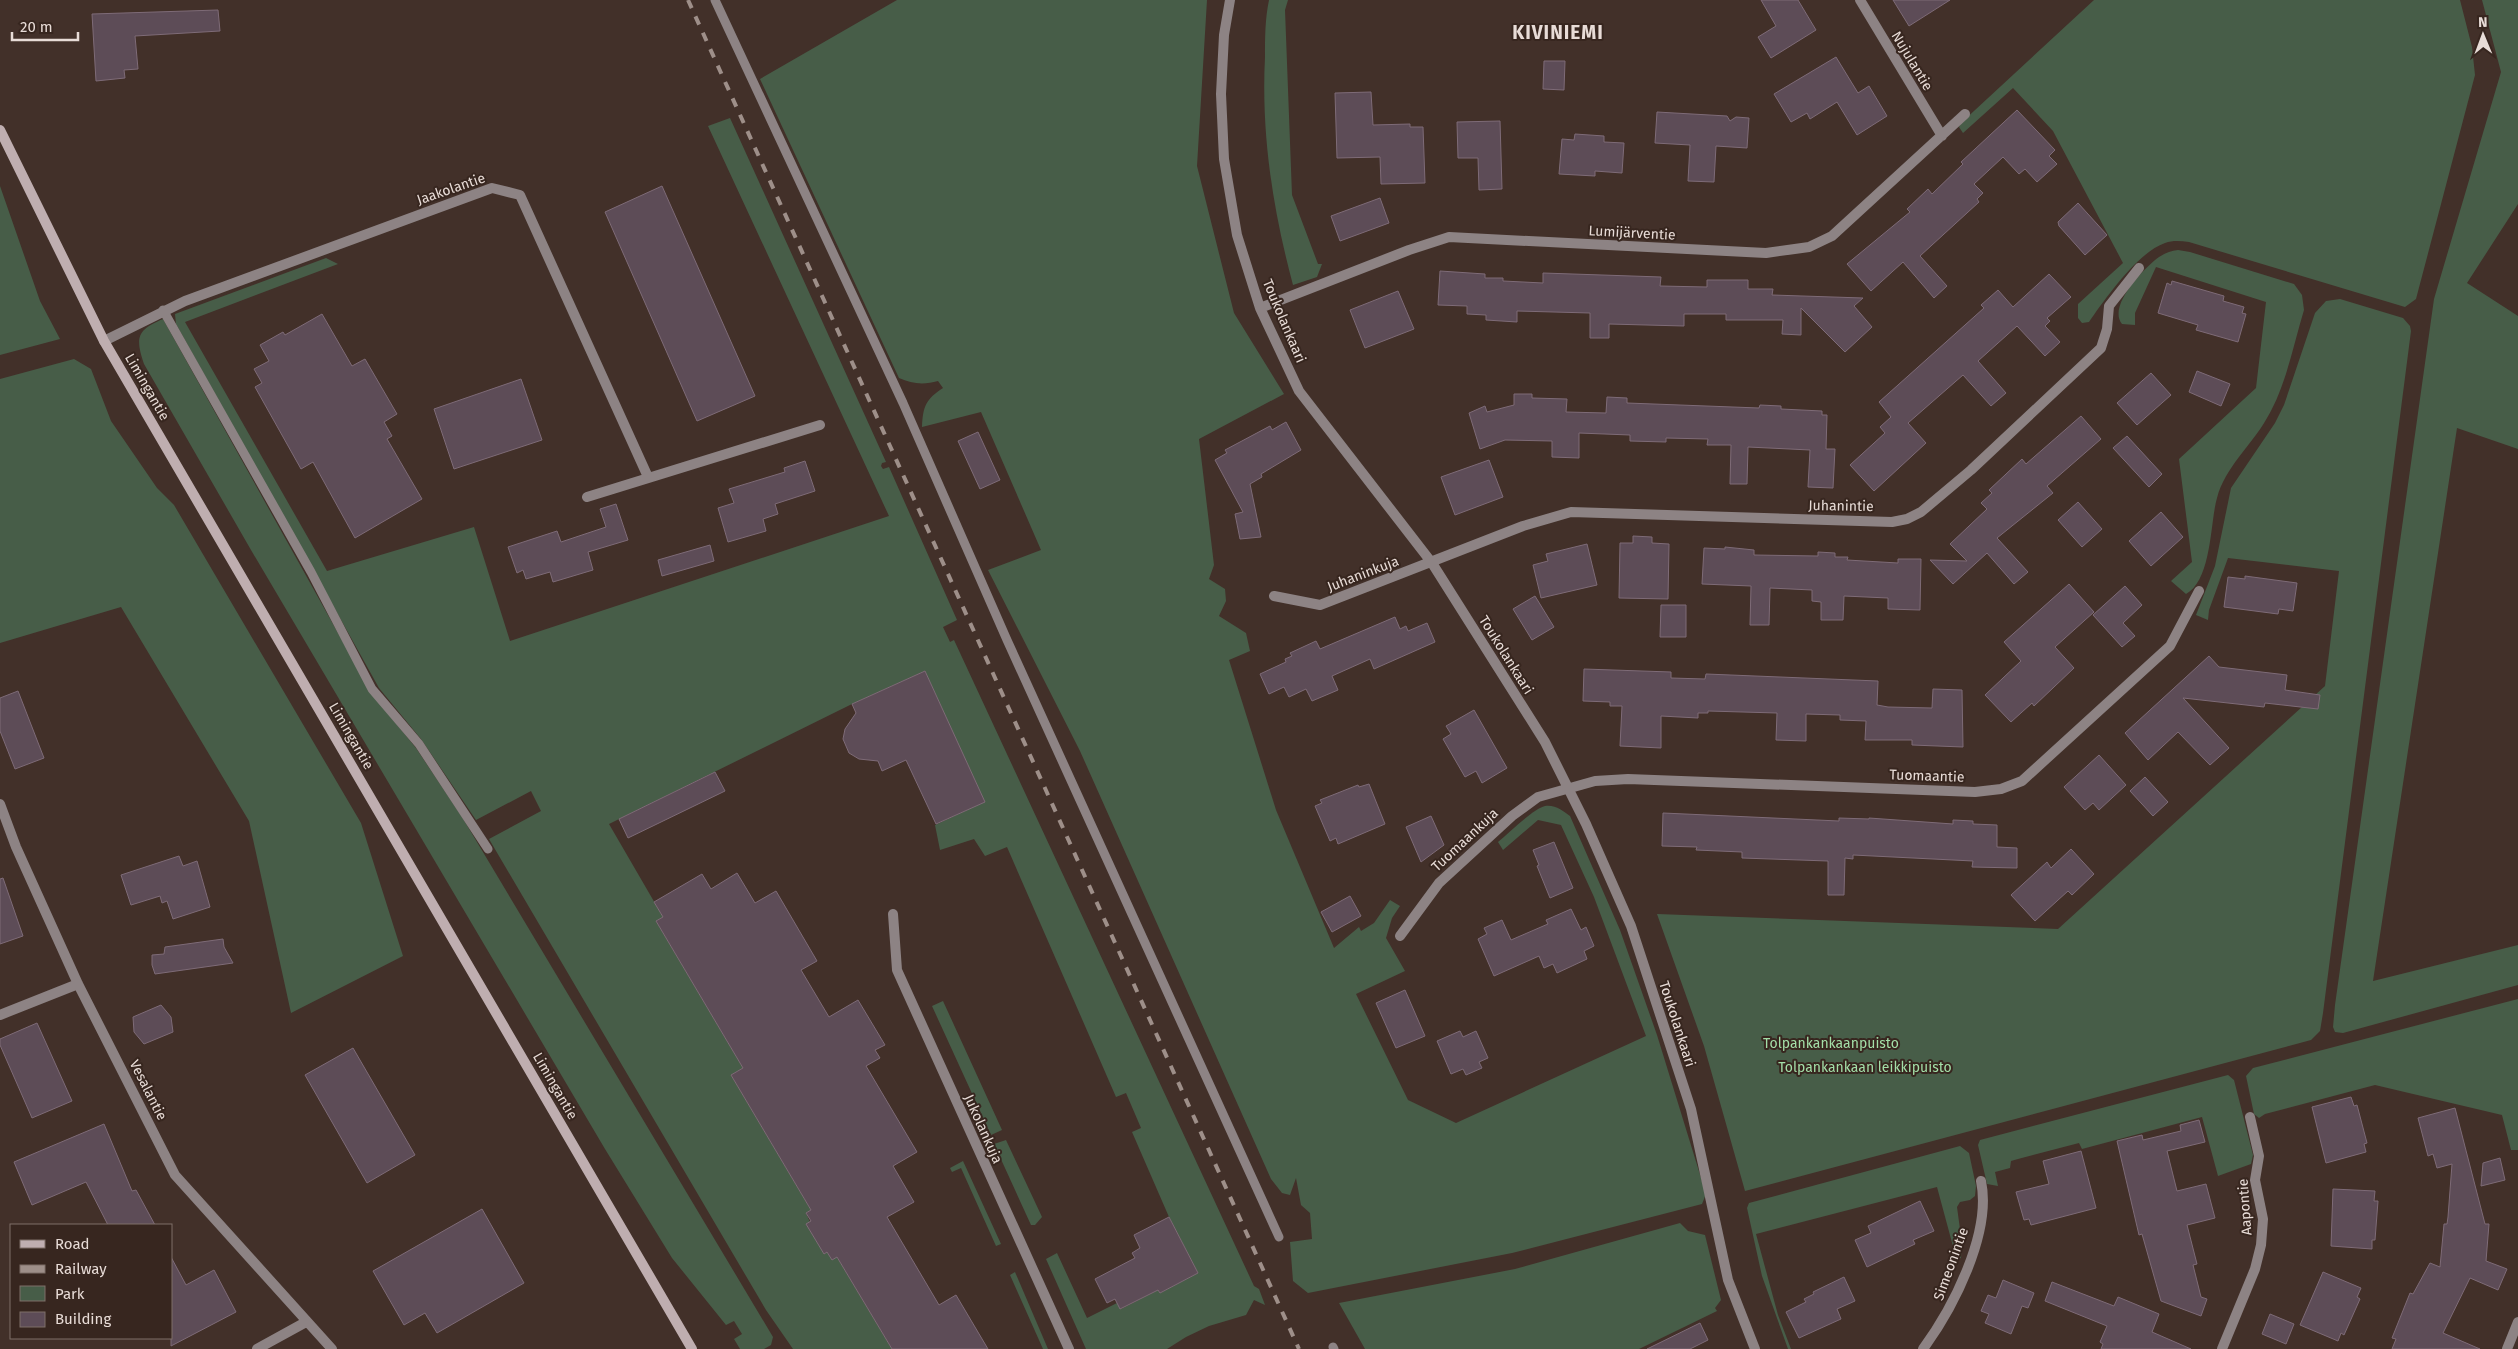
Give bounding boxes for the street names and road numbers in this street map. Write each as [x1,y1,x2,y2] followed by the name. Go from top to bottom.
[1888,28,1936,94] street label: Nujulantie
[415,169,487,209] street label: Jaakolantie
[1588,222,1676,244] street label: Lumijärventie
[1259,277,1309,365] street label: Toukolankaari
[121,350,173,424] street label: Limingantie
[1808,497,1874,515] street label: Juhanintie
[1325,553,1401,595] street label: Juhaninkuja
[1475,613,1537,697] street label: Toukolankaari
[325,699,377,773] street label: Limingantie
[1889,766,1965,786] street label: Tuomaantie
[1428,805,1502,875] street label: Tuomaankuja
[1655,979,1699,1069] street label: Toukolankaari
[529,1049,581,1123] street label: Limingantie
[126,1057,170,1123] street label: Vesalantie
[960,1092,1006,1166] street label: Jukolankuja
[2235,1178,2255,1236] street label: Aapontie
[1930,1225,1972,1303] street label: Simeonintie

